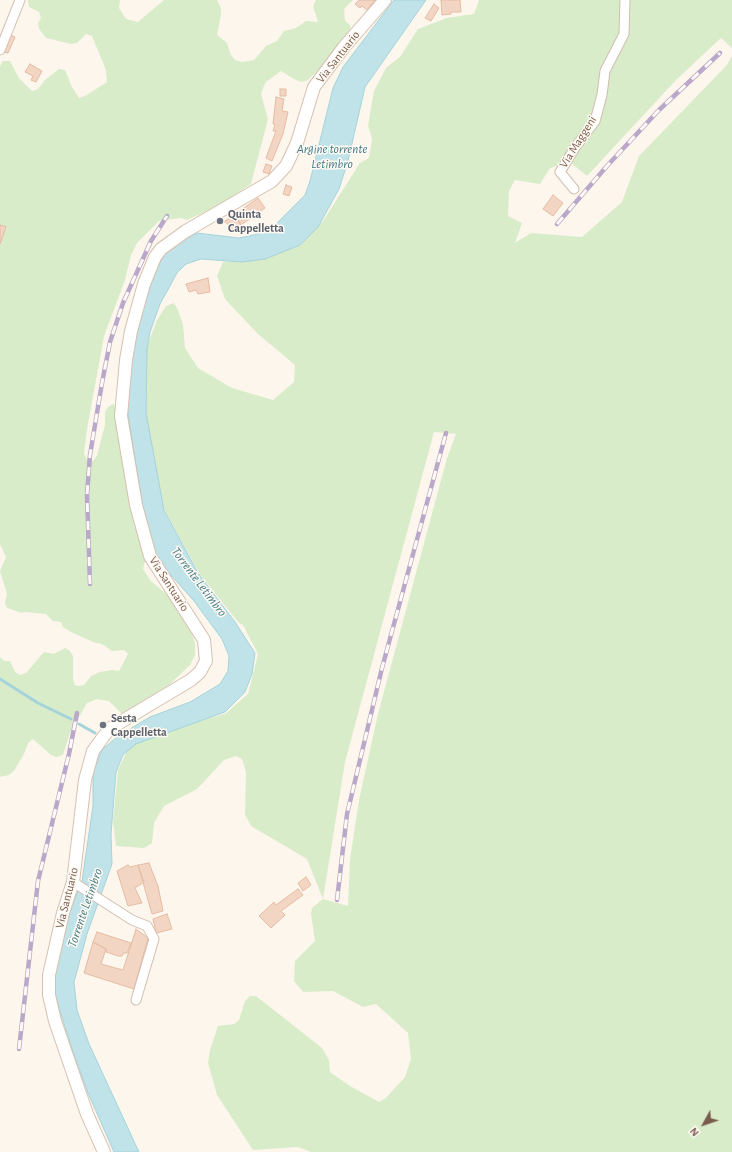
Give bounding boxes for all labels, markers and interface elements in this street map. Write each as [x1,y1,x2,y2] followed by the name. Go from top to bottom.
[313,28,363,86] street label: Via Santuario
[556,113,600,171] street label: Via Maggeni
[297,141,367,172] water label: Argine torrente Letimbro
[228,207,284,235] place label: Quinta Cappelletta
[215,216,225,226] marker: Quinta Cappelletta
[168,544,230,620] water label: Torrente Letimbro
[146,554,192,614] street label: Via Santuario
[111,711,167,739] place label: Sesta Cappelletta
[98,720,108,730] marker: Sesta Cappelletta
[52,866,82,930] street label: Via Santuario
[64,866,106,950] water label: Torrente Letimbro
[684,1104,724,1144] north arrow
[688,1126,701,1139] text: N

